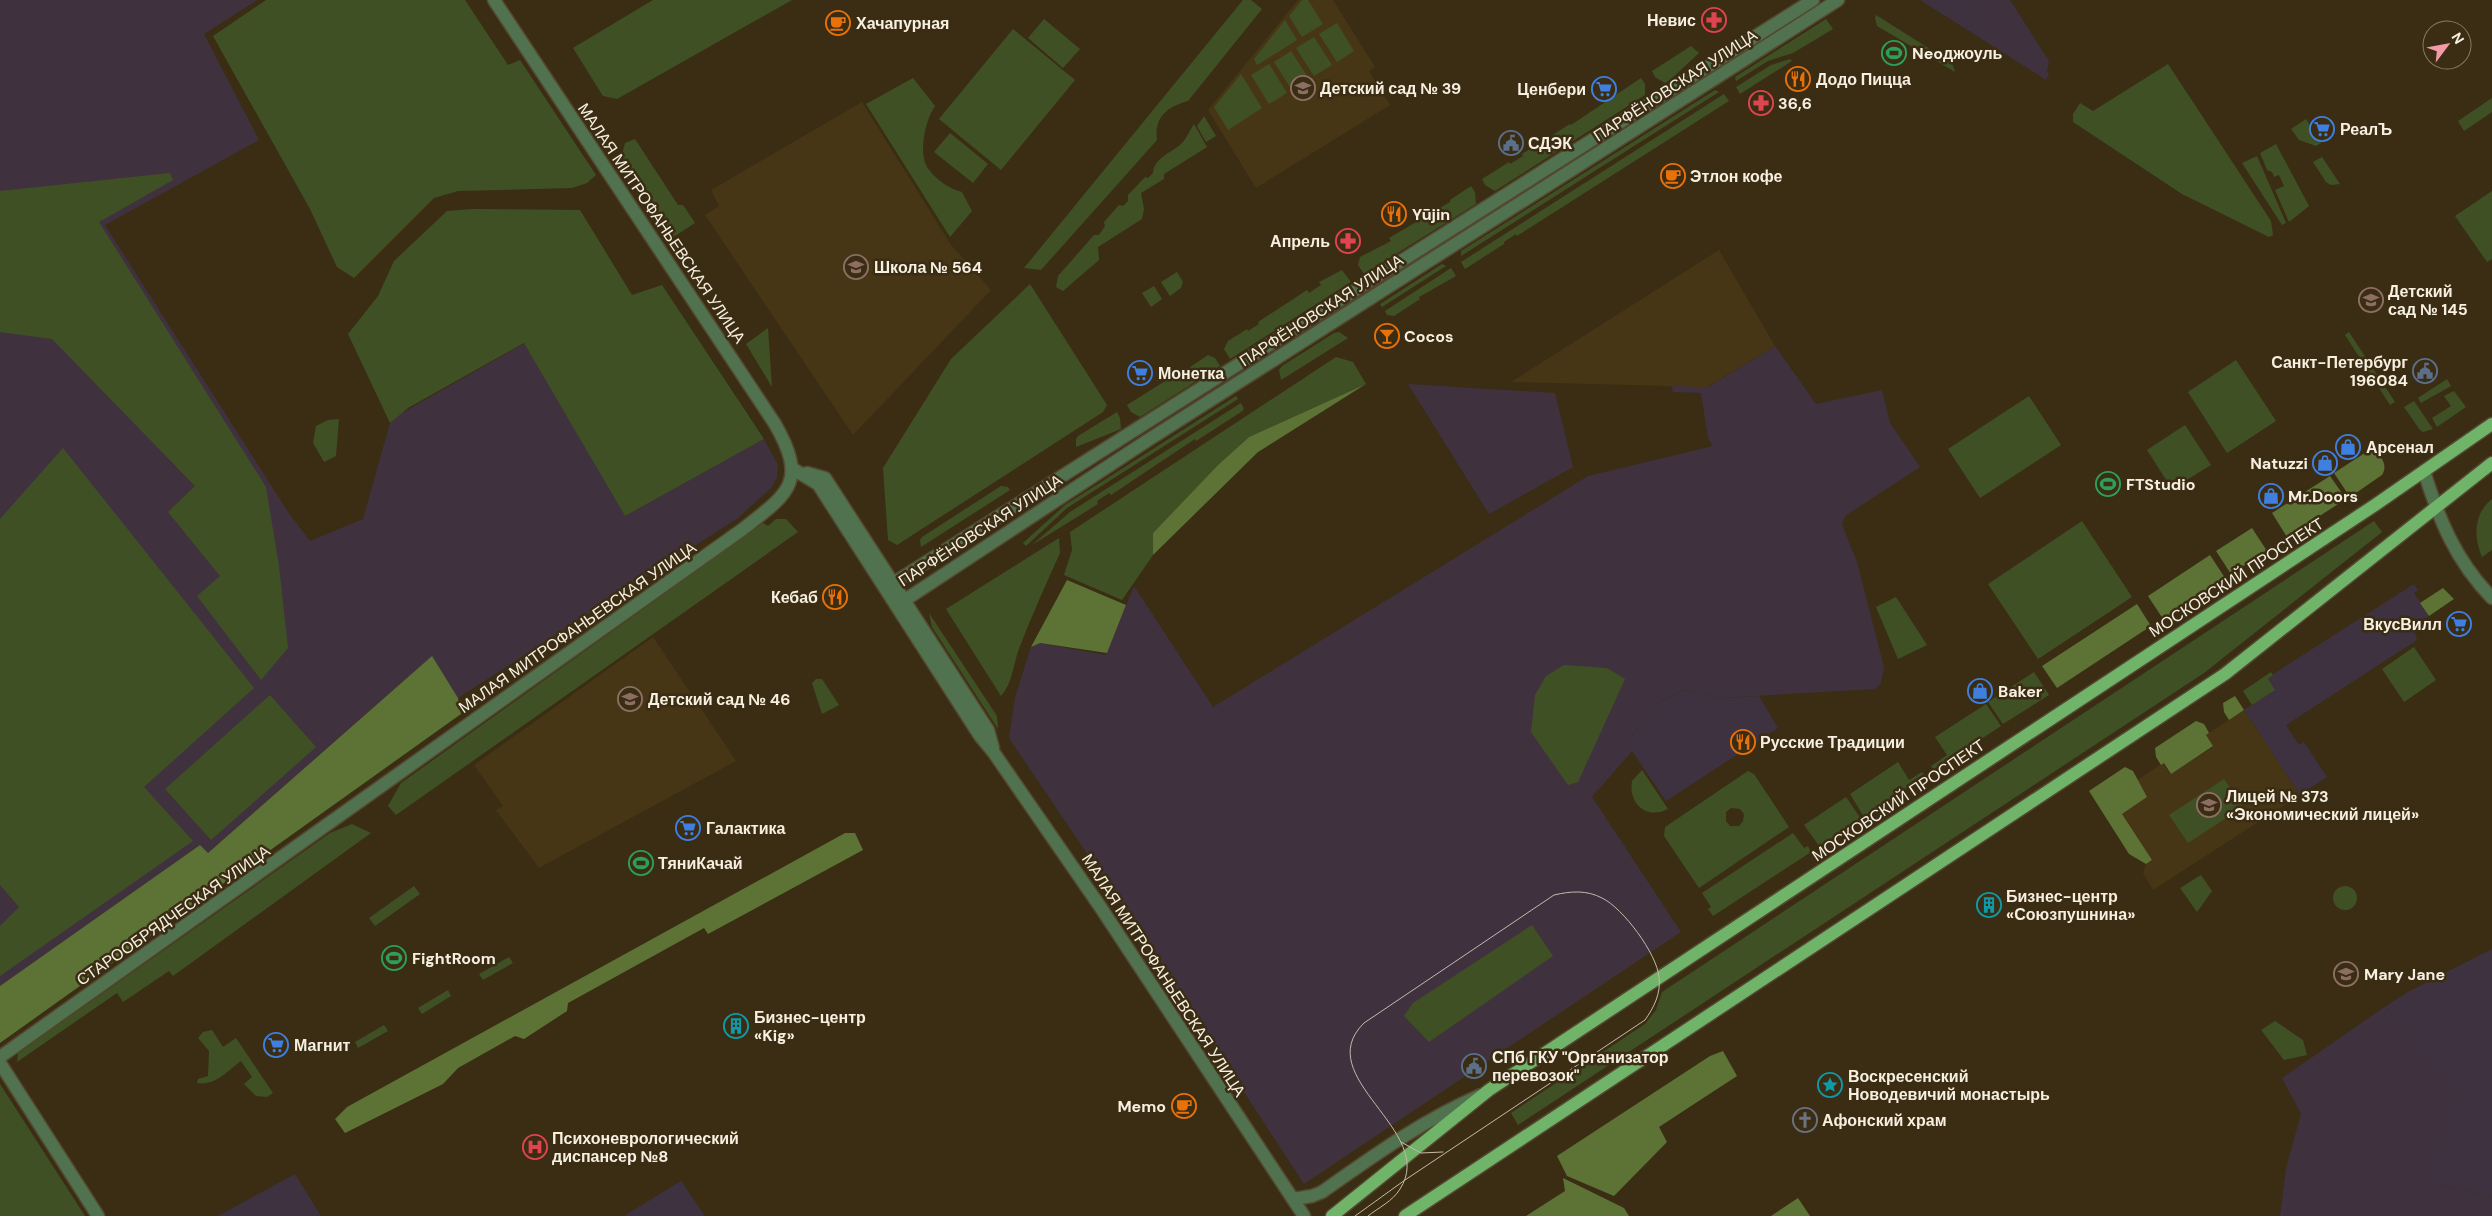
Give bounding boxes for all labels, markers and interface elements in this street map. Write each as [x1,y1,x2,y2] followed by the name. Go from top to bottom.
[1701,7,1727,33] pharmacy icon: Невис
[825,10,851,36] cafe icon: Хачапурная
[1647,10,1696,31] place label: Невис
[856,13,949,34] place label: Хачапурная
[2422,20,2472,70] north arrow
[1589,24,1761,146] street label: ПАРФЁНОВСКАЯ УЛИЦА
[2448,29,2468,47] text: N
[1881,40,1907,66] sports icon: Neoджоуль
[1912,43,2003,64] place label: Neoджоуль
[1785,66,1811,92] restaurant icon: Додо Пицца
[1816,69,1911,90] place label: Додо Пицца
[1290,75,1316,101] school or university icon: Детский сад № 39
[1591,76,1617,102] supermarket icon: Ценбери
[1320,78,1461,99] place label: Детский сад № 39
[1517,79,1586,100] place label: Ценбери
[1748,90,1774,116] pharmacy icon: 36,6
[1778,93,1812,114] place label: 36,6
[573,99,750,348] street label: МАЛАЯ МИТРОФАНЬЕВСКАЯ УЛИЦА
[2309,116,2335,142] supermarket icon: РеалЪ
[2340,119,2392,140] place label: РеалЪ
[1498,130,1524,156] public building icon: СДЭК
[1528,133,1572,154] place label: СДЭК
[1660,163,1686,189] cafe icon: Этлон кофе
[1690,166,1783,187] place label: Этлон кофе
[1381,201,1407,227] restaurant icon: Yūjin
[1412,204,1450,225] place label: Yūjin
[1335,228,1361,254] pharmacy icon: Апрель
[1270,231,1330,252] place label: Апрель
[1235,249,1407,371] street label: ПАРФЁНОВСКАЯ УЛИЦА
[843,254,869,280] school or university icon: Школа № 564
[874,257,982,278] place label: Школа № 564
[2388,281,2468,320] place label: Детский сад № 145
[2358,287,2384,313] school or university icon: Детский сад № 145
[1374,323,1400,349] bar icon: Cocos
[1404,326,1454,347] place label: Cocos
[2271,352,2408,391] place label: Санкт-Петербург 196084
[2412,358,2438,384] public building icon: Санкт-Петербург 196084
[1127,360,1153,386] supermarket icon: Монетка
[1158,363,1224,384] place label: Монетка
[2335,434,2361,460] shop icon: Арсенал
[2366,437,2434,458] place label: Арсенал
[2312,450,2338,476] shop icon: Natuzzi
[2250,453,2308,474] place label: Natuzzi
[894,469,1066,591] street label: ПАРФЁНОВСКАЯ УЛИЦА
[2095,471,2121,497] sports icon: FTStudio
[2126,474,2195,495] place label: FTStudio
[2258,483,2284,509] shop icon: Mr.Doors
[2288,486,2358,507] place label: Mr.Doors
[2145,513,2328,642] street label: МОСКОВСКИЙ ПРОСПЕКТ
[454,537,701,718] street label: МАЛАЯ МИТРОФАНЬЕВСКАЯ УЛИЦА
[822,584,848,610] restaurant icon: Кебаб
[771,587,818,608] place label: Кебаб
[2446,611,2472,637] supermarket icon: ВкусВилл
[2363,614,2442,635] place label: ВкусВилл
[1967,678,1993,704] shop icon: Baker
[1998,681,2043,702] place label: Baker
[617,686,643,712] school or university icon: Детский сад № 46
[648,689,790,710] place label: Детский сад № 46
[1730,729,1756,755] restaurant icon: Русские Традиции
[1760,732,1905,753] place label: Русские Традиции
[1808,734,1989,866] street label: МОСКОВСКИЙ ПРОСПЕКТ
[2226,786,2419,825] place label: Лицей № 373 «Экономический лицей»
[2196,792,2222,818] school or university icon: Лицей № 373 «Экономический лицей»
[675,815,701,841] supermarket icon: Галактика
[706,818,786,839] place label: Галактика
[72,840,274,990] street label: СТАРООБРЯДЧЕСКАЯ УЛИЦА
[628,850,654,876] sports icon: ТяниКачай
[1077,850,1250,1101] street label: МАЛАЯ МИТРОФАНЬЕВСКАЯ УЛИЦА
[658,853,743,874] place label: ТяниКачай
[2006,886,2135,925] place label: Бизнес-центр «Союзпушнина»
[1976,892,2002,918] building icon: Бизнес-центр «Союзпушнина»
[381,945,407,971] sports icon: FightRoom
[412,948,496,969] place label: FightRoom
[2333,961,2359,987] school or university icon: Mary Jane
[2364,964,2445,985] place label: Mary Jane
[754,1007,866,1046] place label: Бизнес-центр «Kig»
[723,1013,749,1039] building icon: Бизнес-центр «Kig»
[263,1032,289,1058] supermarket icon: Магнит
[294,1035,351,1056] place label: Магнит
[1492,1047,1669,1086] place label: СПб ГКУ "Организатор перевозок"
[1461,1053,1487,1079] public building icon: СПб ГКУ "Организатор перевозок"
[1848,1066,2050,1105] place label: Воскресенский Новодевичий монастырь
[1817,1072,1843,1098] place icon: Воскресенский Новодевичий монастырь
[1171,1093,1197,1119] cafe icon: Memo
[1117,1096,1166,1117] place label: Memo
[1792,1107,1818,1133] church icon: Афонский храм
[1822,1110,1947,1131] place label: Афонский храм
[552,1128,739,1167] place label: Психоневрологический диспансер №8
[522,1134,548,1160] hospital icon: Психоневрологический диспансер №8

